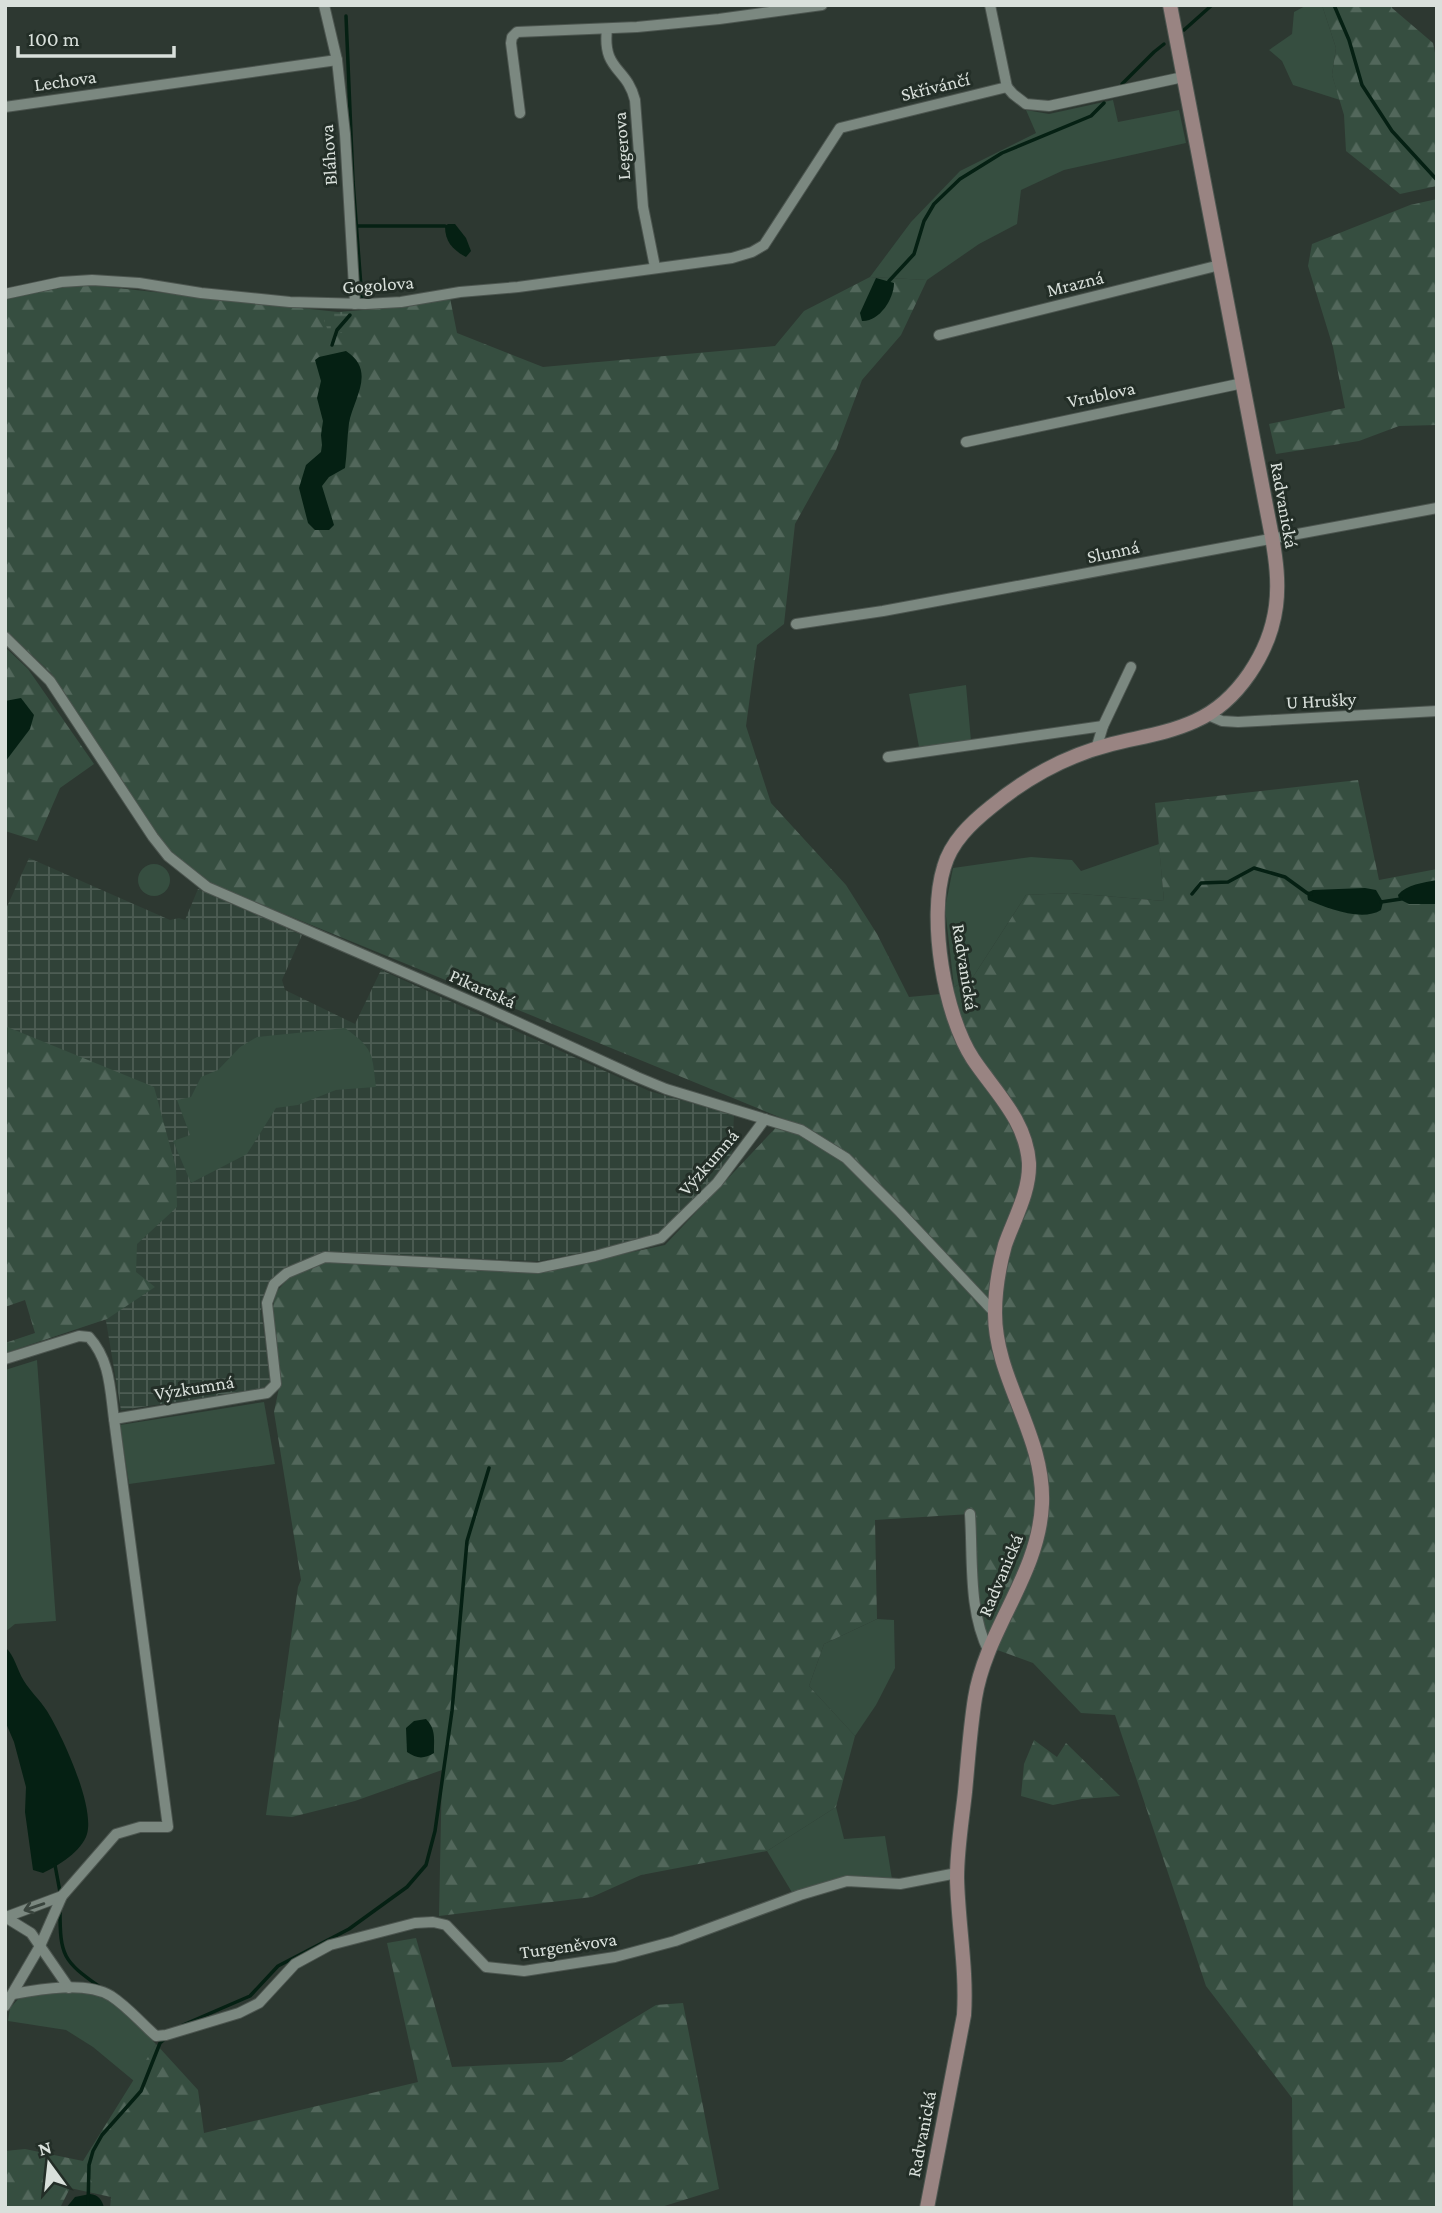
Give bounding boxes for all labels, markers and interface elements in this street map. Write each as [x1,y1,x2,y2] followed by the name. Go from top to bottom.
[18,14,173,58] scale bar
[28,27,80,51] text: 100 m
[33,66,98,95] street label: Lechova
[899,68,973,105] street label: Skřivánčí
[609,111,634,181] street label: Legerova
[316,124,341,186] street label: Bláhova
[1044,266,1106,301] street label: Mrazná
[341,272,415,297] street label: Gogolova
[1065,377,1137,412] street label: Vrublova
[1267,460,1302,550] street label: Radvanická
[1085,536,1141,567] street label: Slunná
[1285,688,1357,713] street label: U Hrušky
[948,922,983,1012] street label: Radvanická
[446,965,519,1012] street label: Pikartská
[674,1125,743,1200] street label: Výzkumná
[153,1371,236,1404] street label: Výzkumná
[974,1531,1027,1620] street label: Radvanická
[24,1902,46,1914] one-way arrow
[518,1928,618,1963] street label: Turgeněvova
[903,2089,940,2179] street label: Radvanická
[14,2129,84,2199] north arrow
[36,2136,54,2160] text: N

